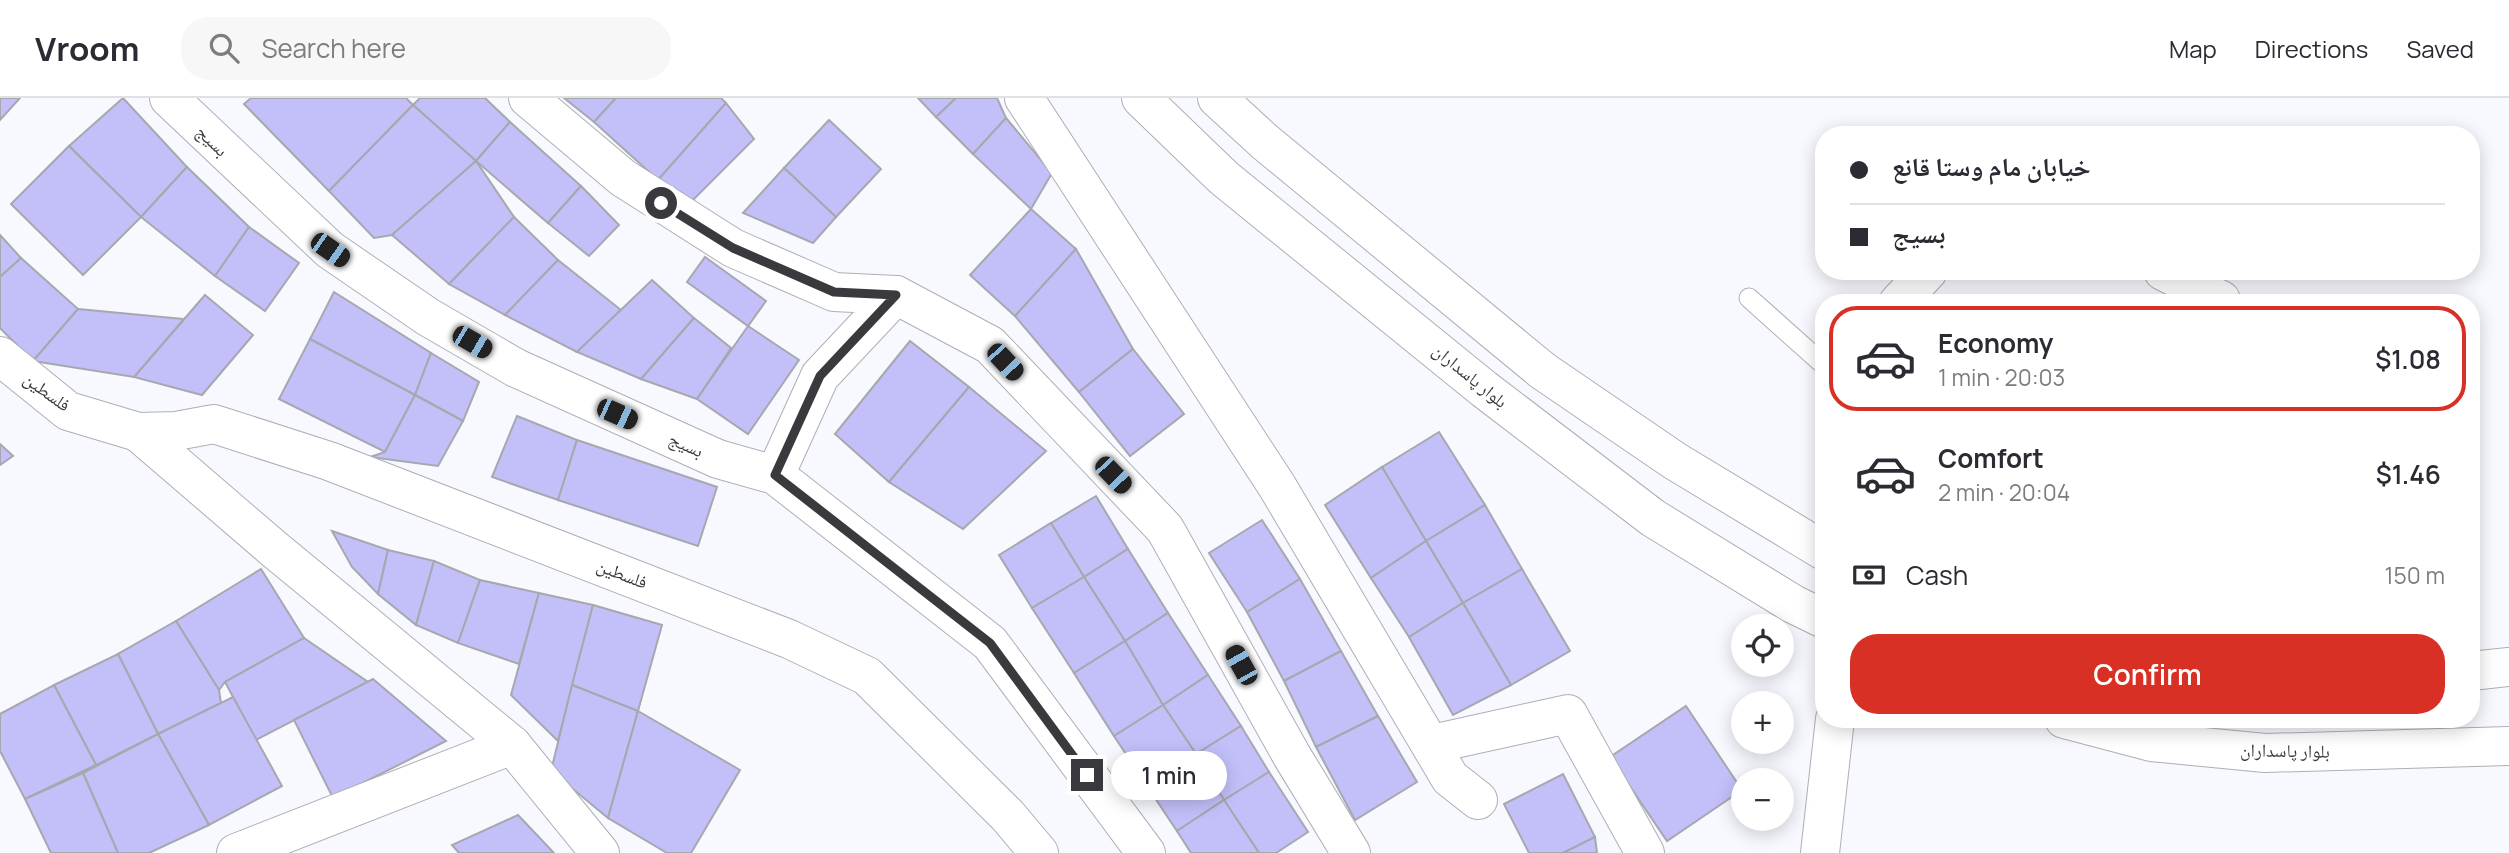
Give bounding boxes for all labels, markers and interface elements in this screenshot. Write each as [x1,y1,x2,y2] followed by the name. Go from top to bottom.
[181,17,671,80] search box
[35,26,139,71] text: Vroom
[205,29,243,67] icon: search
[261,30,406,66] text: Search here
[2169,32,2217,65] text: Map
[2255,32,2368,65] text: Directions
[2406,32,2474,65] text: Saved
[191,119,234,162] street label: بسیج
[1892,148,2091,184] text: خیابان مام وستا قانع
[645,187,677,219] route start
[1892,215,1945,251] text: بسیج
[307,229,354,271] car
[449,322,496,362] car
[1938,325,2053,361] text: Economy
[1854,327,1917,390] icon: car
[1428,338,1513,413] street label: بلوار پاسداران
[983,339,1028,385] car
[2375,341,2441,377] text: $1.08
[1938,361,2065,393] text: 1 min · 20:03
[19,366,76,416] street label: فلسطین
[594,396,641,432] car
[665,426,707,463] street label: بسیج
[1938,440,2044,476] text: Comfort
[1854,442,1917,505] icon: car
[1091,453,1136,497] car
[2376,456,2441,492] text: $1.46
[1938,476,2070,508] text: 2 min · 20:04
[594,553,651,594] street label: فلسطین
[1850,556,1888,594] icon: cash
[1906,557,1968,593] text: Cash
[2385,559,2445,591] text: 150 m
[1731,614,1794,831] map controls
[1731,614,1794,677] button: locate
[1850,634,2445,714] button: Confirm
[1222,642,1261,688] car
[1731,691,1794,754] button: +
[2240,737,2330,763] street label: بلوار پاسداران
[1112,750,1227,800] callout: 1 min
[1071,759,1103,791] route end
[1142,759,1196,791] text: 1 min
[1731,768,1794,831] button: −

